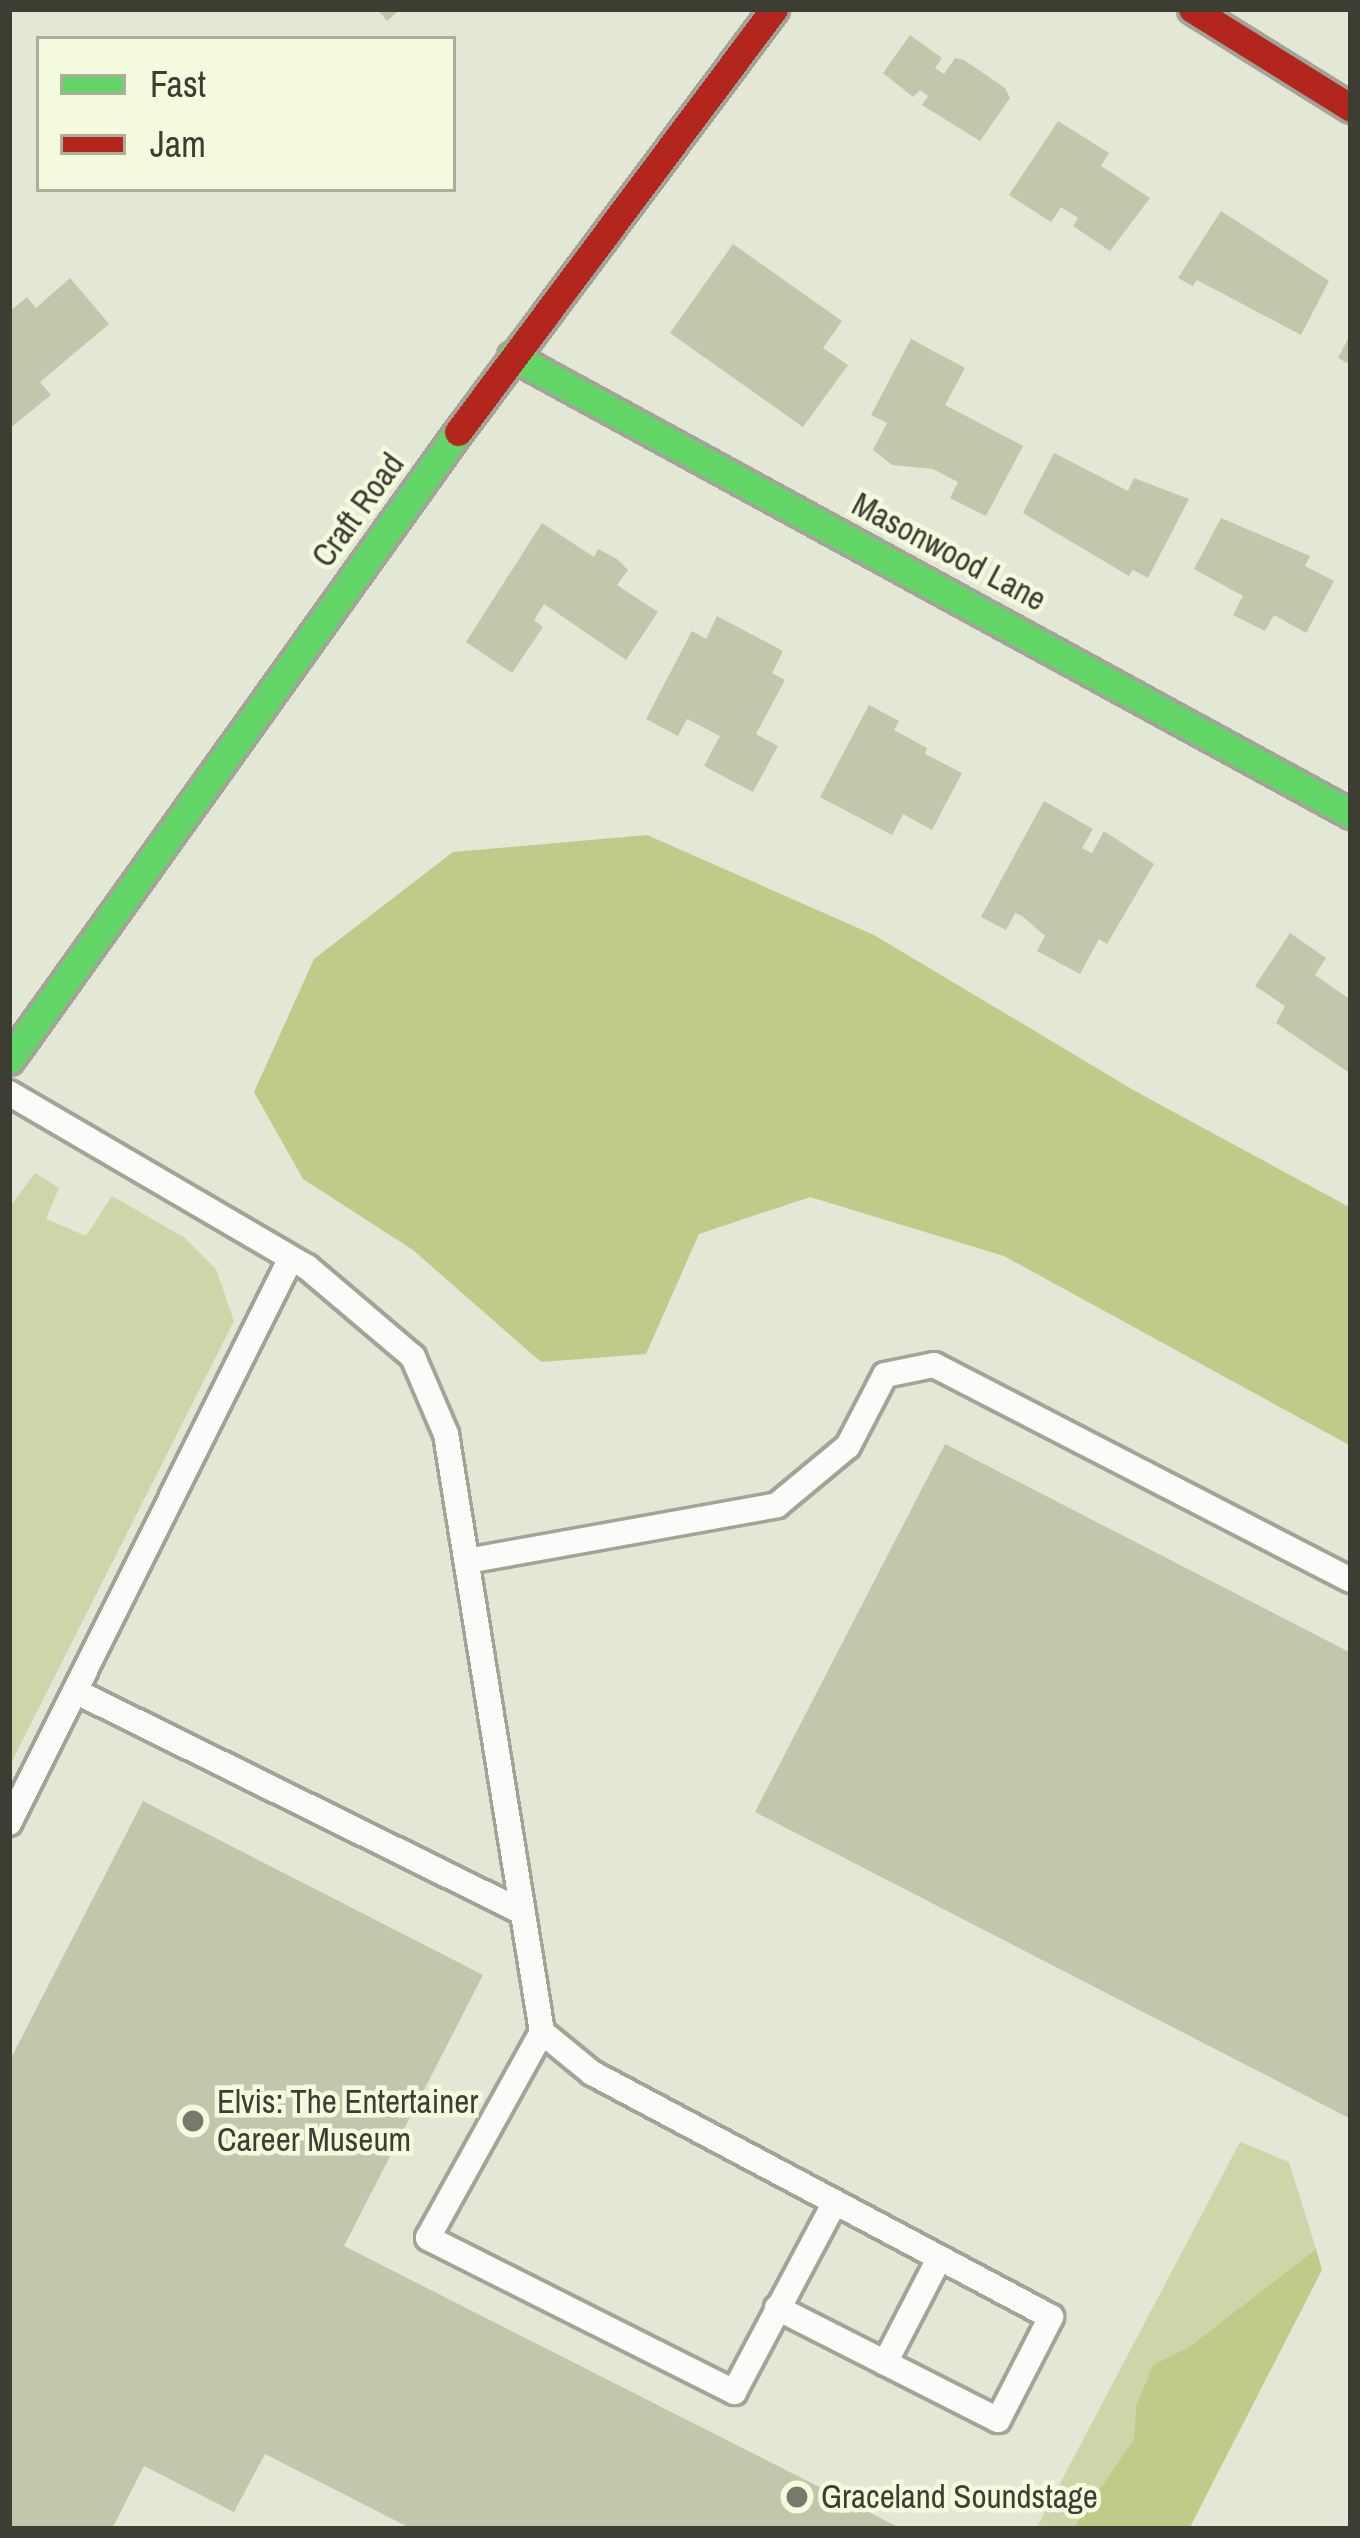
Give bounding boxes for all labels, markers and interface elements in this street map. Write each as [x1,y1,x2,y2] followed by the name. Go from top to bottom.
[36,36,456,192] legend
[150,60,206,108] text: Fast
[150,120,206,168] text: Jam
[304,445,412,575] street label: Craft Road
[845,484,1053,620] street label: Masonwood Lane
[217,2082,479,2160] place label: Elvis: The Entertainer Career Museum
[180,2108,206,2134] marker: Elvis: The Entertainer Career Museum
[821,2477,1098,2517] place label: Graceland Soundstage
[784,2484,810,2510] marker: Graceland Soundstage

